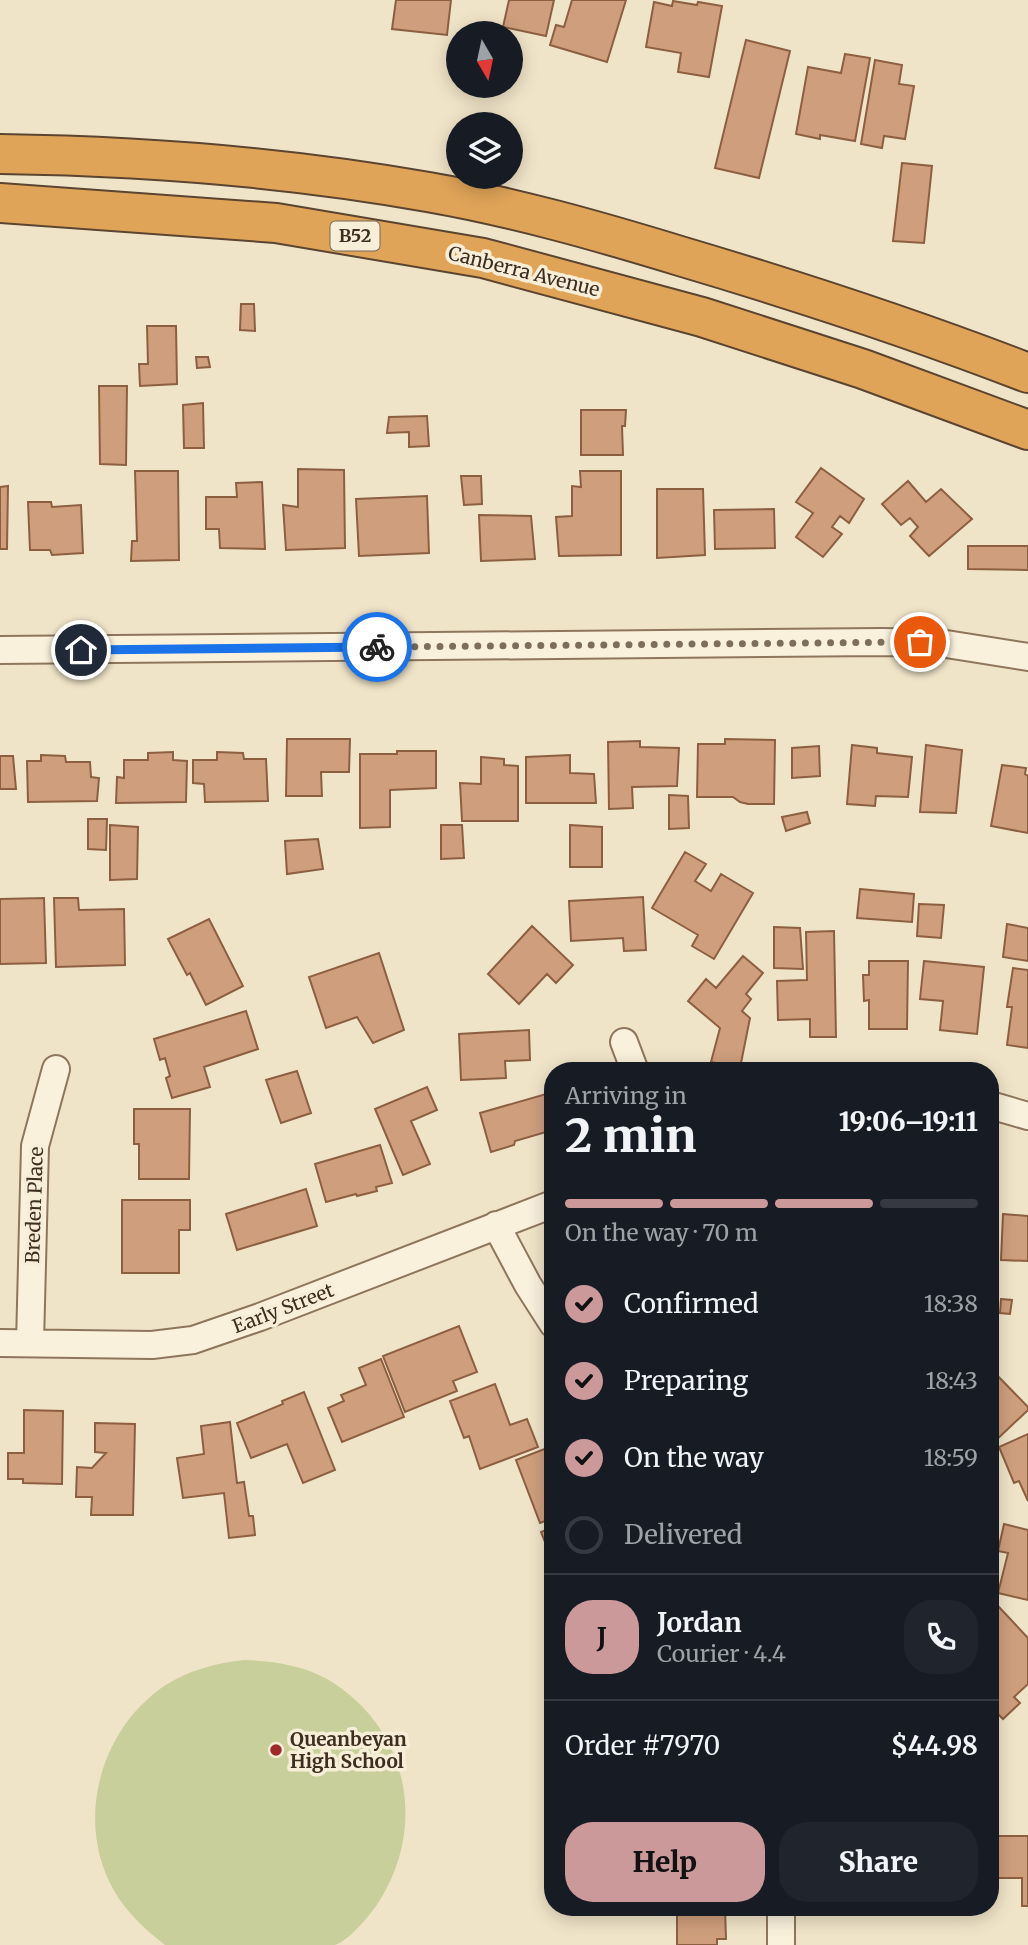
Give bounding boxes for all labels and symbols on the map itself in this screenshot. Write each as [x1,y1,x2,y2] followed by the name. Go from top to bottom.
[446,21,523,98] north arrow
[330,222,380,250] road number: B52
[446,241,602,301] street label: Canberra Avenue
[342,612,412,682] courier
[890,612,950,672] pin
[51,620,111,680] pin
[20,1146,48,1264] street label: Breden Place
[229,1278,338,1338] street label: Early Street
[290,1727,407,1773] place label: Queanbeyan High School
[268,1742,284,1758] marker: Queanbeyan High School

